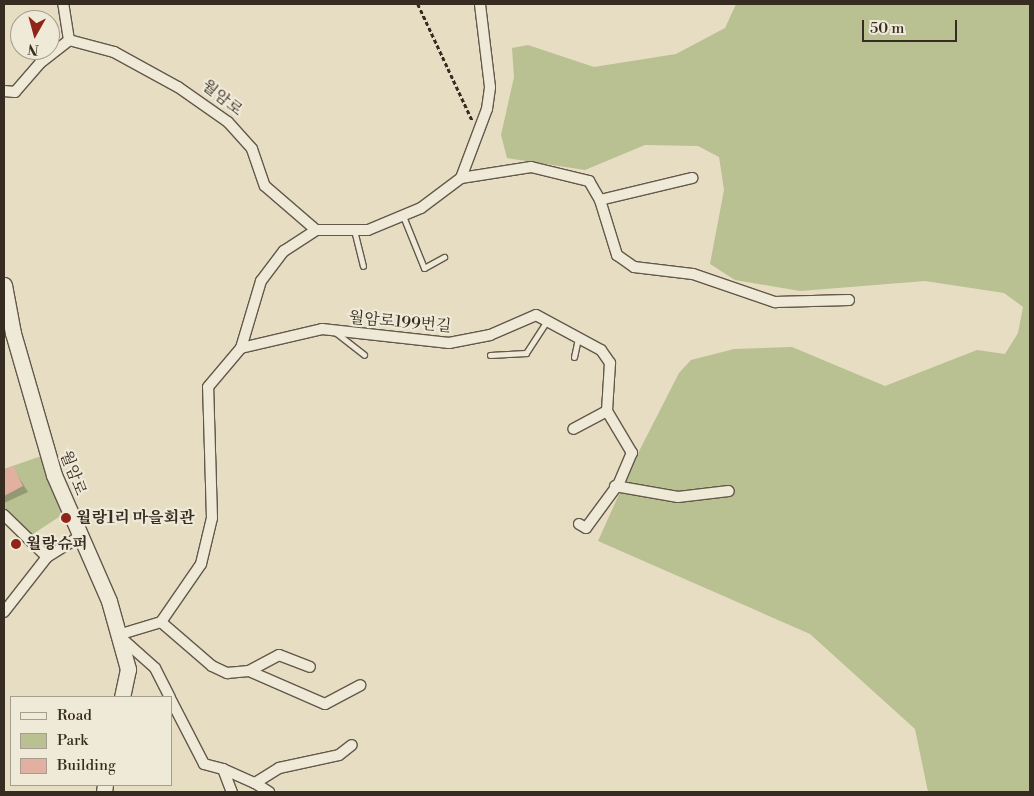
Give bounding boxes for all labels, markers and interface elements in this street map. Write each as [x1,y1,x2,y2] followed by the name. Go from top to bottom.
[10,10,60,60] north arrow
[864,10,959,42] scale bar
[870,19,904,38] text: 50 m
[27,39,40,59] text: N
[198,76,246,120] street label: 월암로
[348,308,452,336] street label: 월암로199번길
[56,448,90,498] street label: 월암로
[76,508,194,528] place label: 월랑1리 마을회관
[60,512,72,524] marker: 월랑1리 마을회관
[26,534,88,554] place label: 월랑슈퍼
[10,538,22,550] marker: 월랑슈퍼
[10,696,172,786] legend
[57,706,92,725] text: Road
[57,731,88,750] text: Park
[57,756,116,775] text: Building

